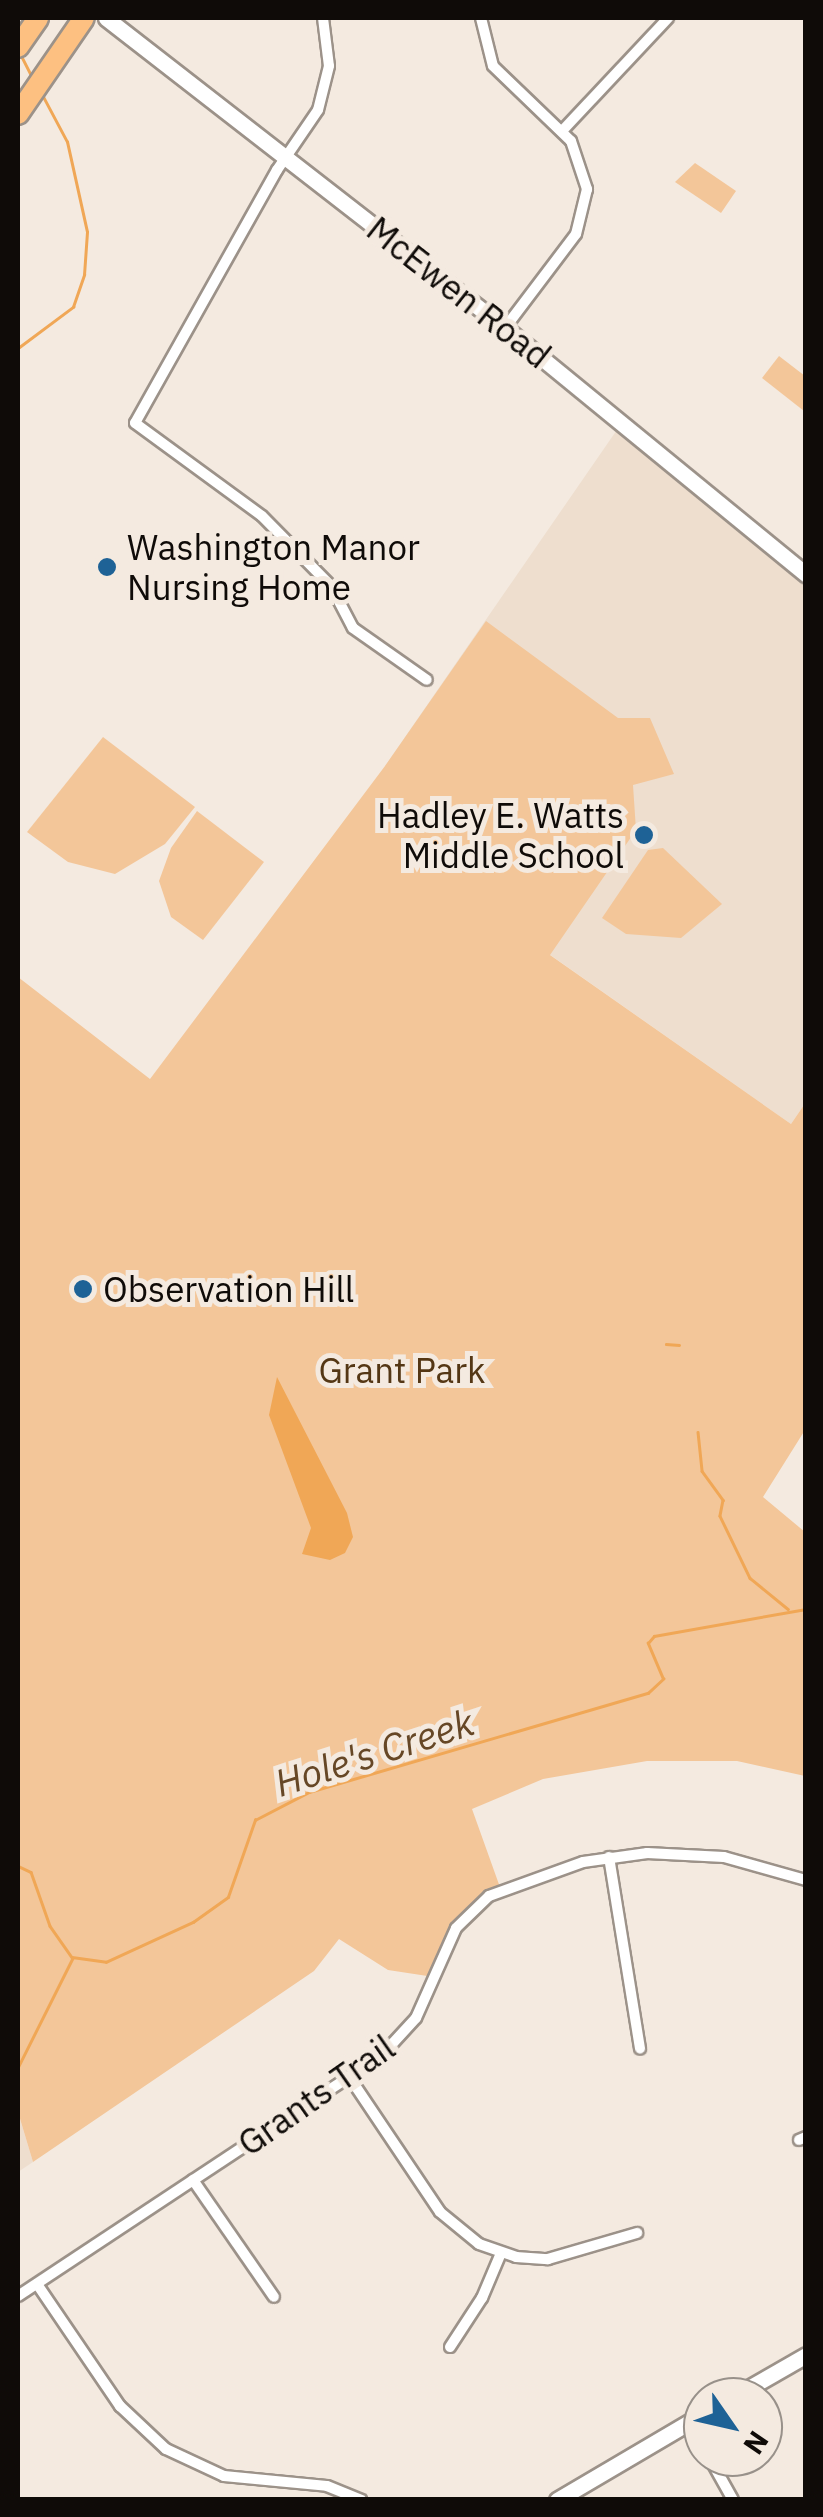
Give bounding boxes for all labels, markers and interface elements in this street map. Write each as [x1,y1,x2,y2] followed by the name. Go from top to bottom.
[359,207,559,377] street label: McEwen Road
[127,526,420,608] place label: Washington Manor Nursing Home
[96,556,118,578] marker: Washington Manor Nursing Home
[377,794,624,876] place label: Hadley E. Watts Middle School
[633,824,655,846] marker: Hadley E. Watts Middle School
[103,1268,354,1310] place label: Observation Hill
[72,1278,94,1300] marker: Observation Hill
[319,1349,485,1391] park label: Grant Park
[269,1698,479,1806] water label: Hole's Creek
[230,2026,402,2164] street label: Grants Trail
[683,2377,783,2477] north arrow
[736,2424,778,2462] text: N

